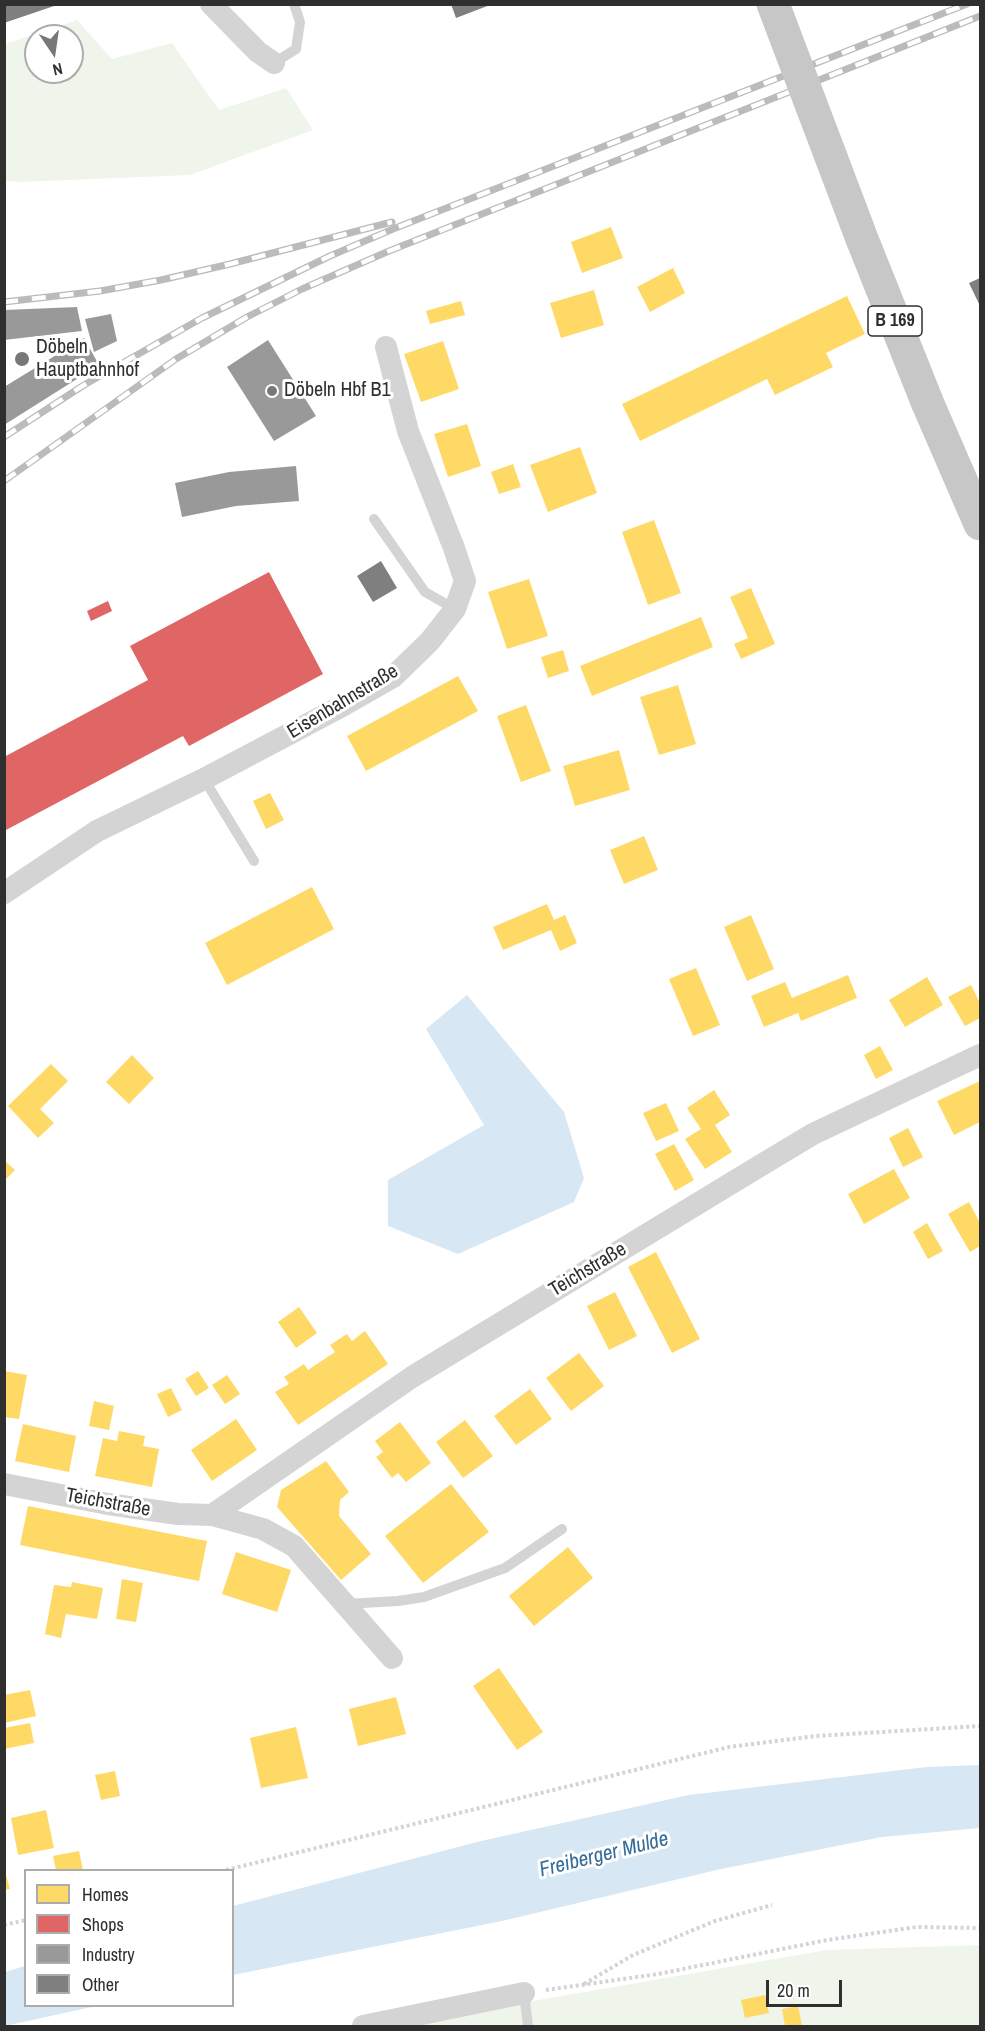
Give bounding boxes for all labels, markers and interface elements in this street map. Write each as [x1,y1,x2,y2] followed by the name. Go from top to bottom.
[24,24,84,84] north arrow
[51,58,65,81] text: N
[868,306,922,336] road number: B 169
[36,336,139,383] place label: Döbeln Hauptbahnhof
[13,350,31,368] marker: Döbeln Hauptbahnhof
[284,379,391,403] place label: Döbeln Hbf B1
[265,384,279,398] marker: Döbeln Hbf B1
[283,660,403,744] street label: Eisenbahnstraße
[545,1238,631,1302] street label: Teichstraße
[64,1484,152,1522] street label: Teichstraße
[537,1827,671,1883] water label: Freiberger Mulde
[24,1869,234,2007] legend
[82,1882,129,1907] text: Homes
[82,1912,124,1937] text: Shops
[82,1942,135,1967] text: Industry
[769,1968,846,2006] scale bar
[82,1972,119,1997] text: Other
[777,1978,810,2003] text: 20 m

